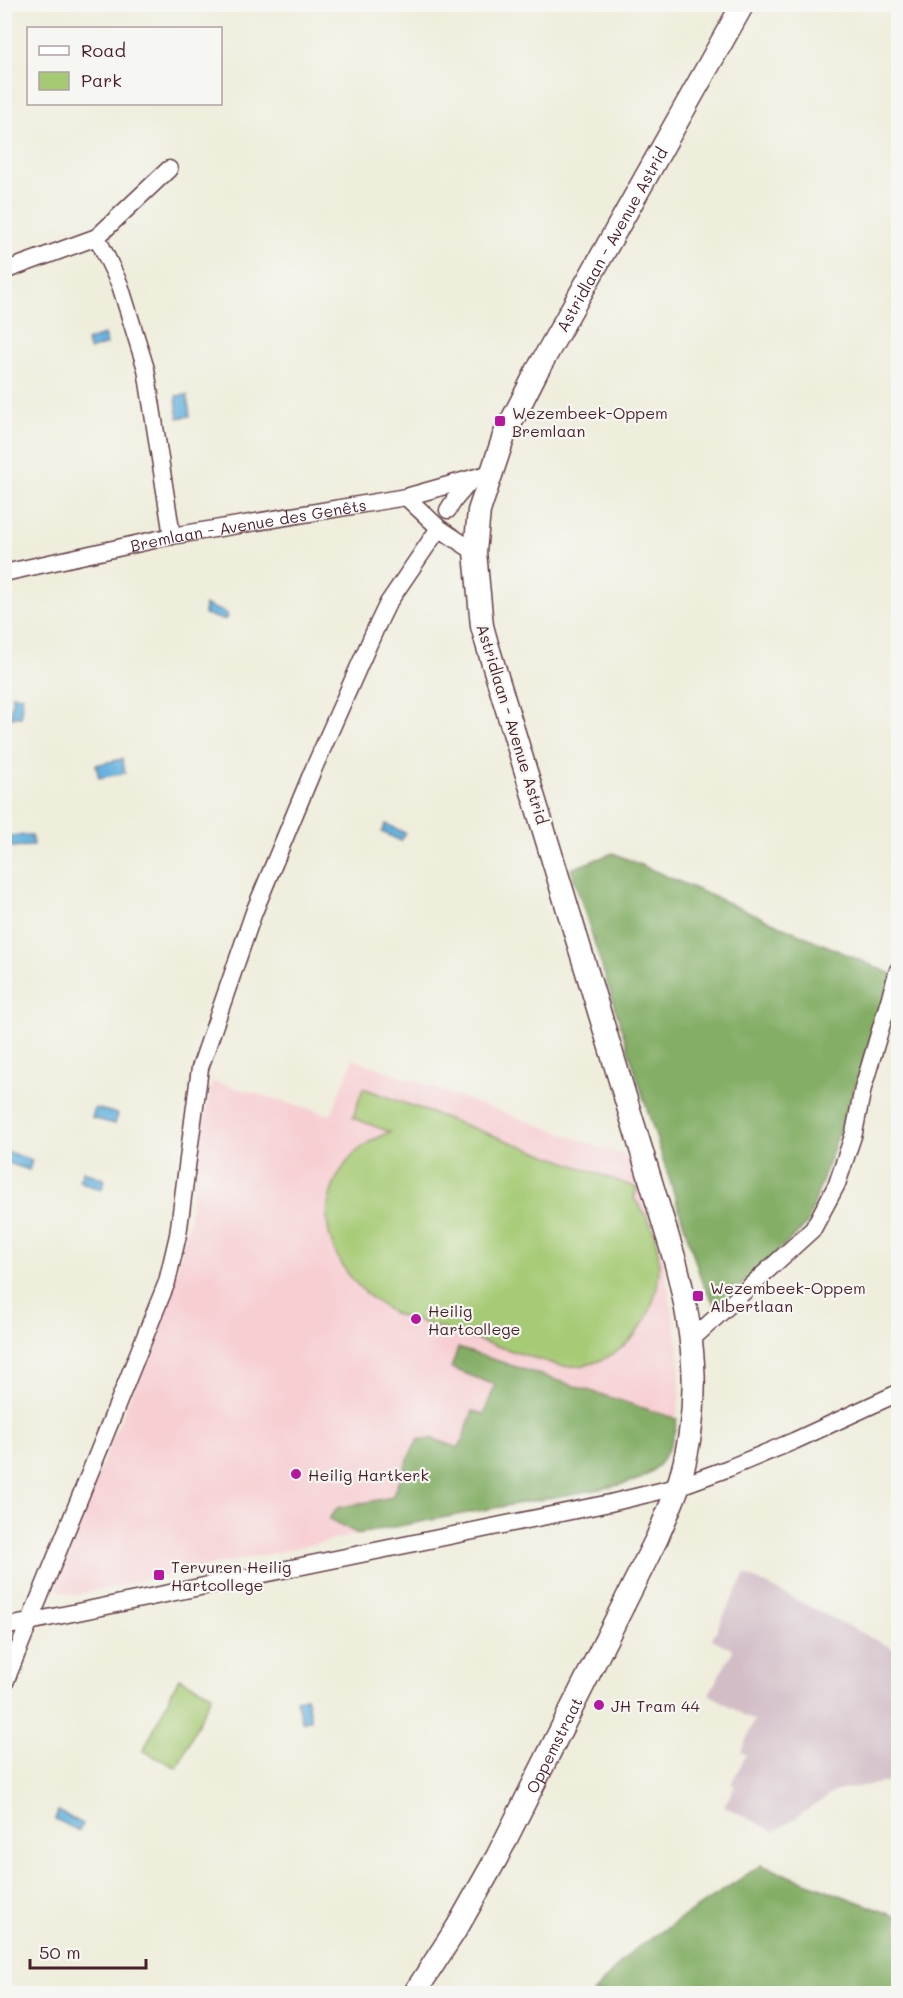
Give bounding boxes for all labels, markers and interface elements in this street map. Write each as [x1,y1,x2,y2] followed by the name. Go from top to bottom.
[27,27,222,105] legend
[81,38,126,62] text: Road
[81,68,122,92] text: Park
[551,143,671,335] street label: Astridlaan - Avenue Astrid
[512,402,668,441] place label: Wezembeek-Oppem Bremlaan
[493,414,507,428] marker: Wezembeek-Oppem Bremlaan
[128,493,368,555] street label: Bremlaan - Avenue des Genêts
[473,621,553,827] street label: Astridlaan - Avenue Astrid
[710,1277,866,1316] place label: Wezembeek-Oppem Albertlaan
[691,1289,705,1303] marker: Wezembeek-Oppem Albertlaan
[428,1300,520,1339] place label: Heilig Hartcollege
[409,1312,423,1326] marker: Heilig Hartcollege
[308,1464,429,1485] place label: Heilig Hartkerk
[289,1467,303,1481] marker: Heilig Hartkerk
[171,1556,291,1595] place label: Tervuren Heilig Hartcollege
[152,1568,166,1582] marker: Tervuren Heilig Hartcollege
[520,1693,586,1796] street label: Oppemstraat
[611,1695,700,1716] place label: JH Tram 44
[592,1698,606,1712] marker: JH Tram 44
[30,1932,146,1970] scale bar
[39,1940,81,1964] text: 50 m

